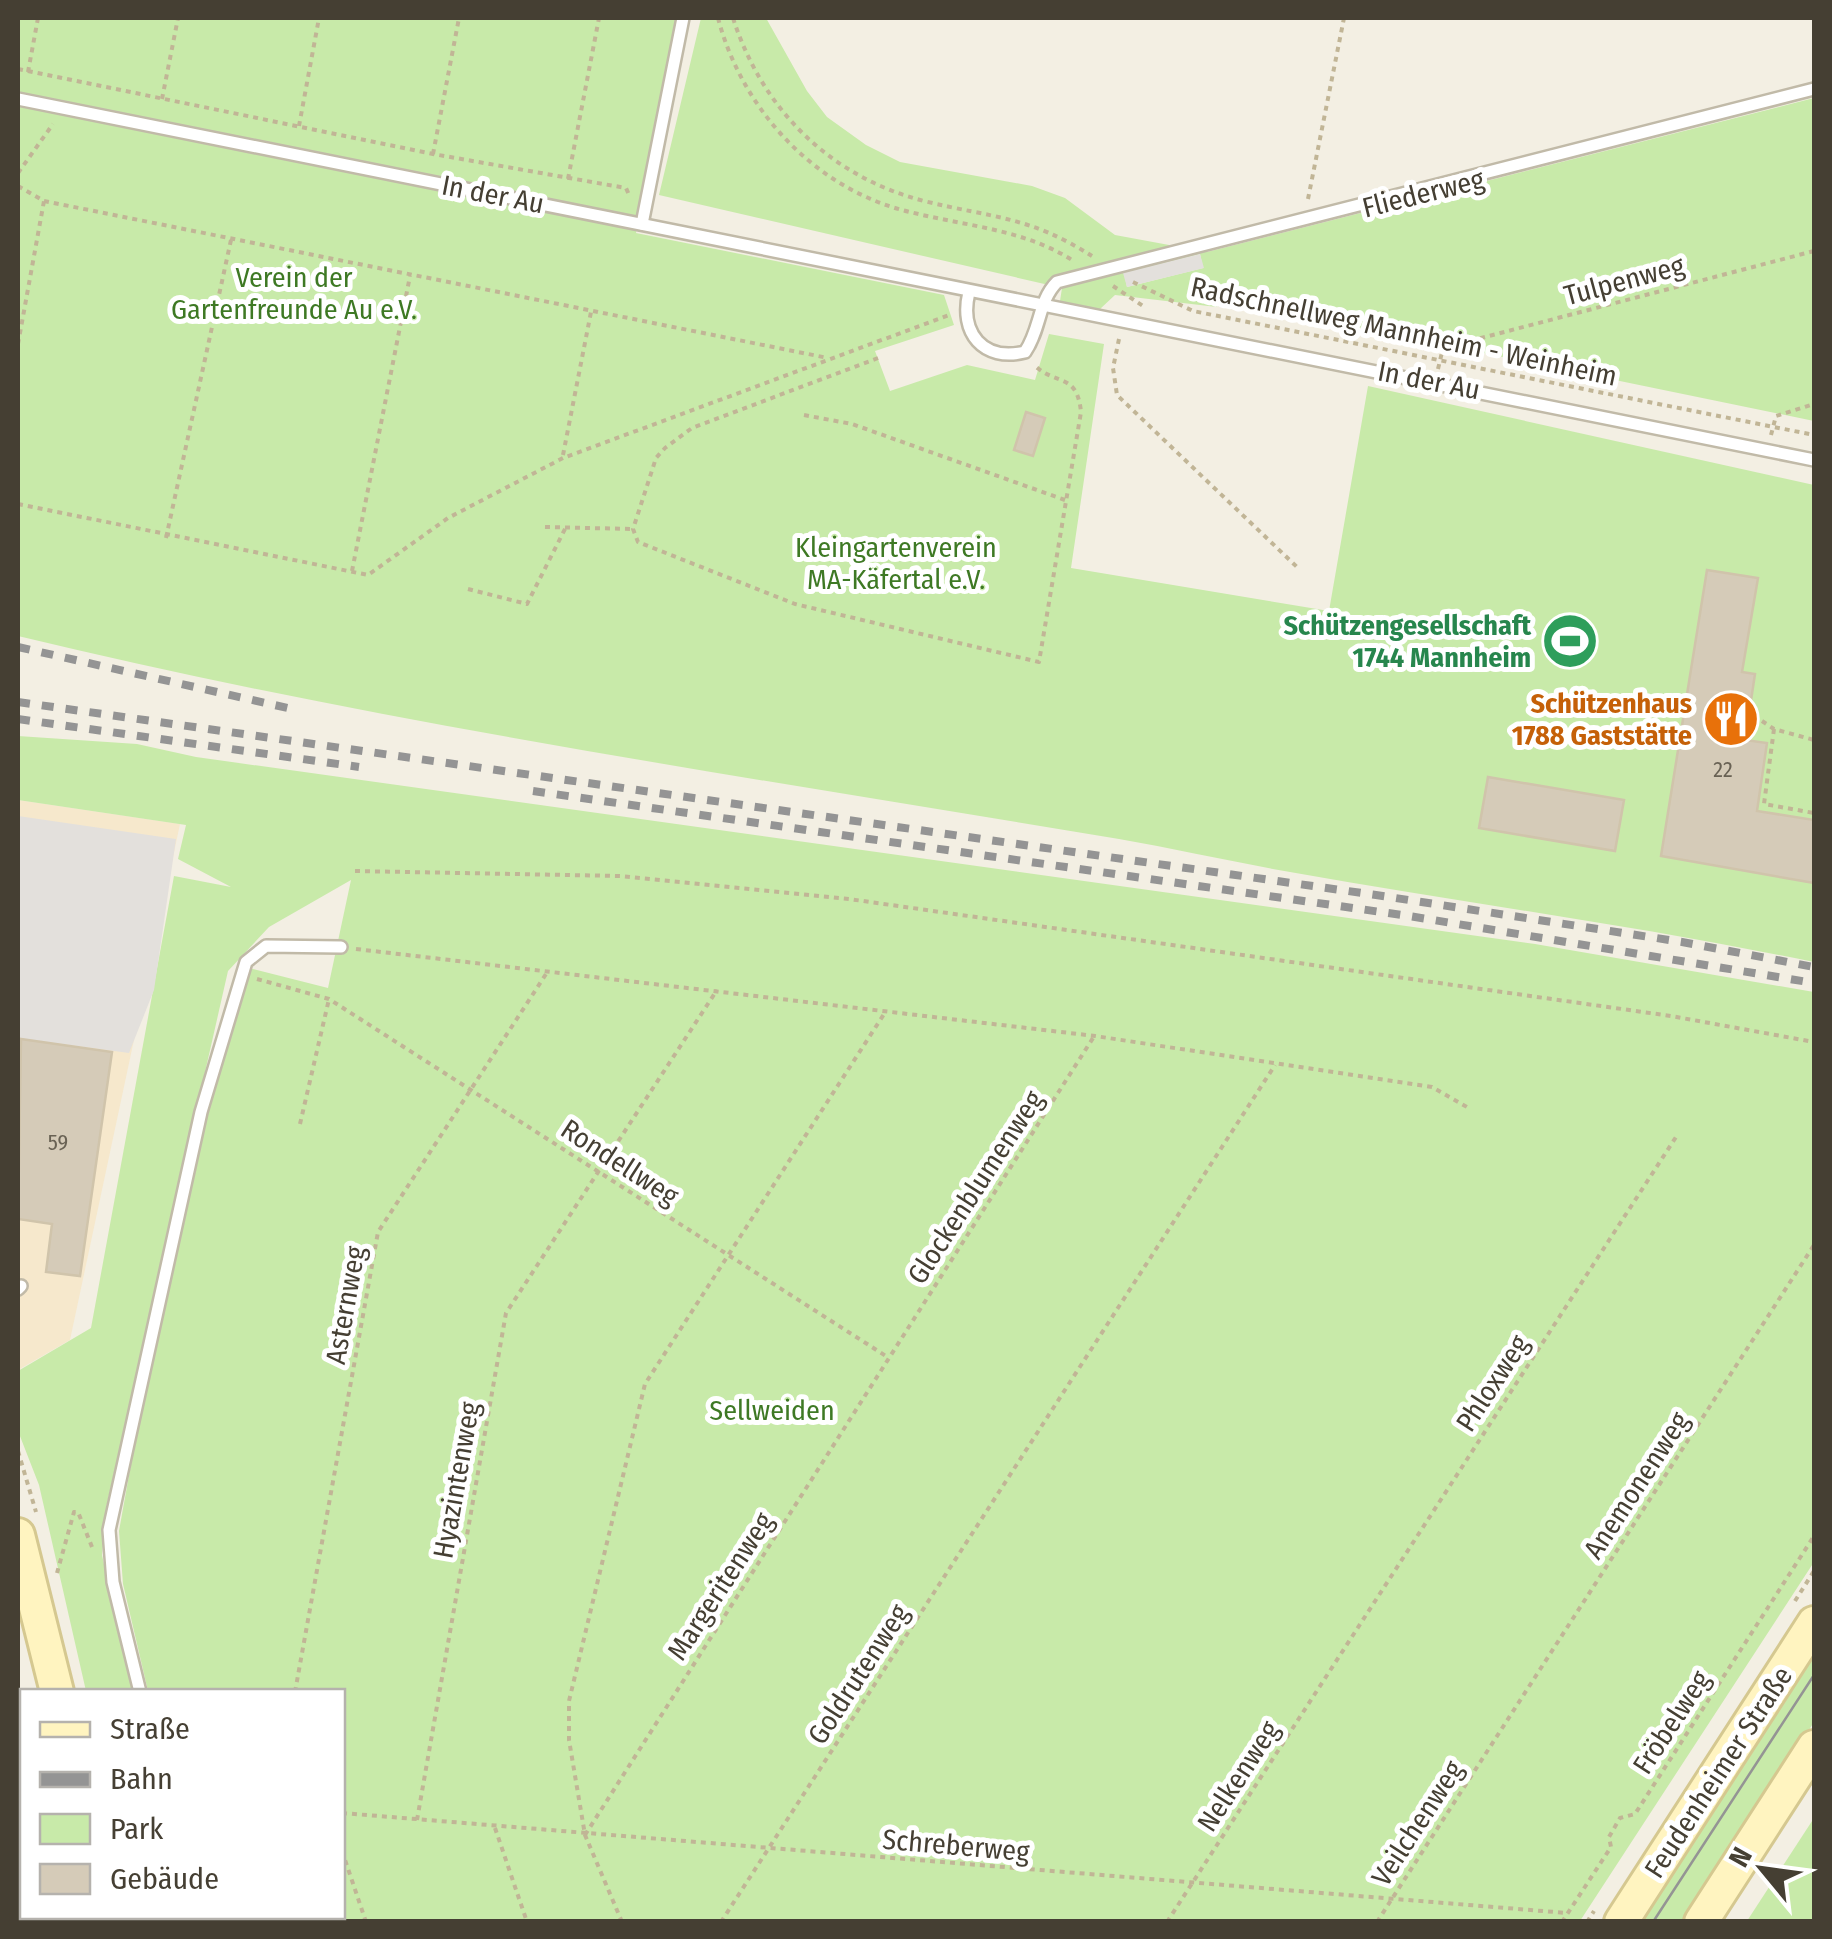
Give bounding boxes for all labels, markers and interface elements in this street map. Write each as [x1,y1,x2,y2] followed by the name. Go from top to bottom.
[1359,162,1488,225] street label: Fliederweg
[439,168,547,221] street label: In der Au
[1561,248,1688,312] street label: Tulpenweg
[171,261,417,326] park label: Verein der Gartenfreunde Au e.V.
[1188,270,1620,393] street label: Radschnellweg Mannheim - Weinheim
[1375,354,1483,407] street label: In der Au
[795,531,997,596] park label: Kleingartenverein MA-Käfertal e.V.
[1284,609,1532,674] place label: Schützengesellschaft 1744 Mannheim
[1540,611,1600,671] sports icon: Schützengesellschaft 1744 Mannheim
[1512,687,1692,752] place label: Schützenhaus 1788 Gaststätte
[1701,689,1761,749] restaurant icon: Schützenhaus 1788 Gaststätte
[1713,756,1733,783] house number: 22
[901,1084,1051,1290] street label: Glockenblumenweg
[555,1112,685,1213] street label: Rondellweg
[48,1129,68,1156] house number: 59
[319,1243,372,1367] street label: Asternweg
[1449,1328,1536,1438] street label: Phloxweg
[709,1394,835,1427] park label: Sellweiden
[426,1398,487,1561] street label: Hyazintenweg
[1577,1405,1697,1565] street label: Anemonenweg
[661,1506,781,1666] street label: Margeritenweg
[801,1597,916,1750] street label: Goldrutenweg
[1638,1660,1799,1884] street label: Feudenheimer Straße
[1626,1664,1717,1780] street label: Fröbelweg
[20,1689,345,1919] legend
[110,1711,190,1747] text: Straße
[1191,1714,1287,1838] street label: Nelkenweg
[1365,1754,1470,1892] street label: Veilchenweg
[110,1761,173,1797] text: Bahn
[110,1811,163,1847] text: Park
[1712,1819,1812,1919] north arrow
[881,1823,1032,1868] street label: Schreberweg
[1722,1842,1759,1872] text: N
[110,1861,219,1897] text: Gebäude

